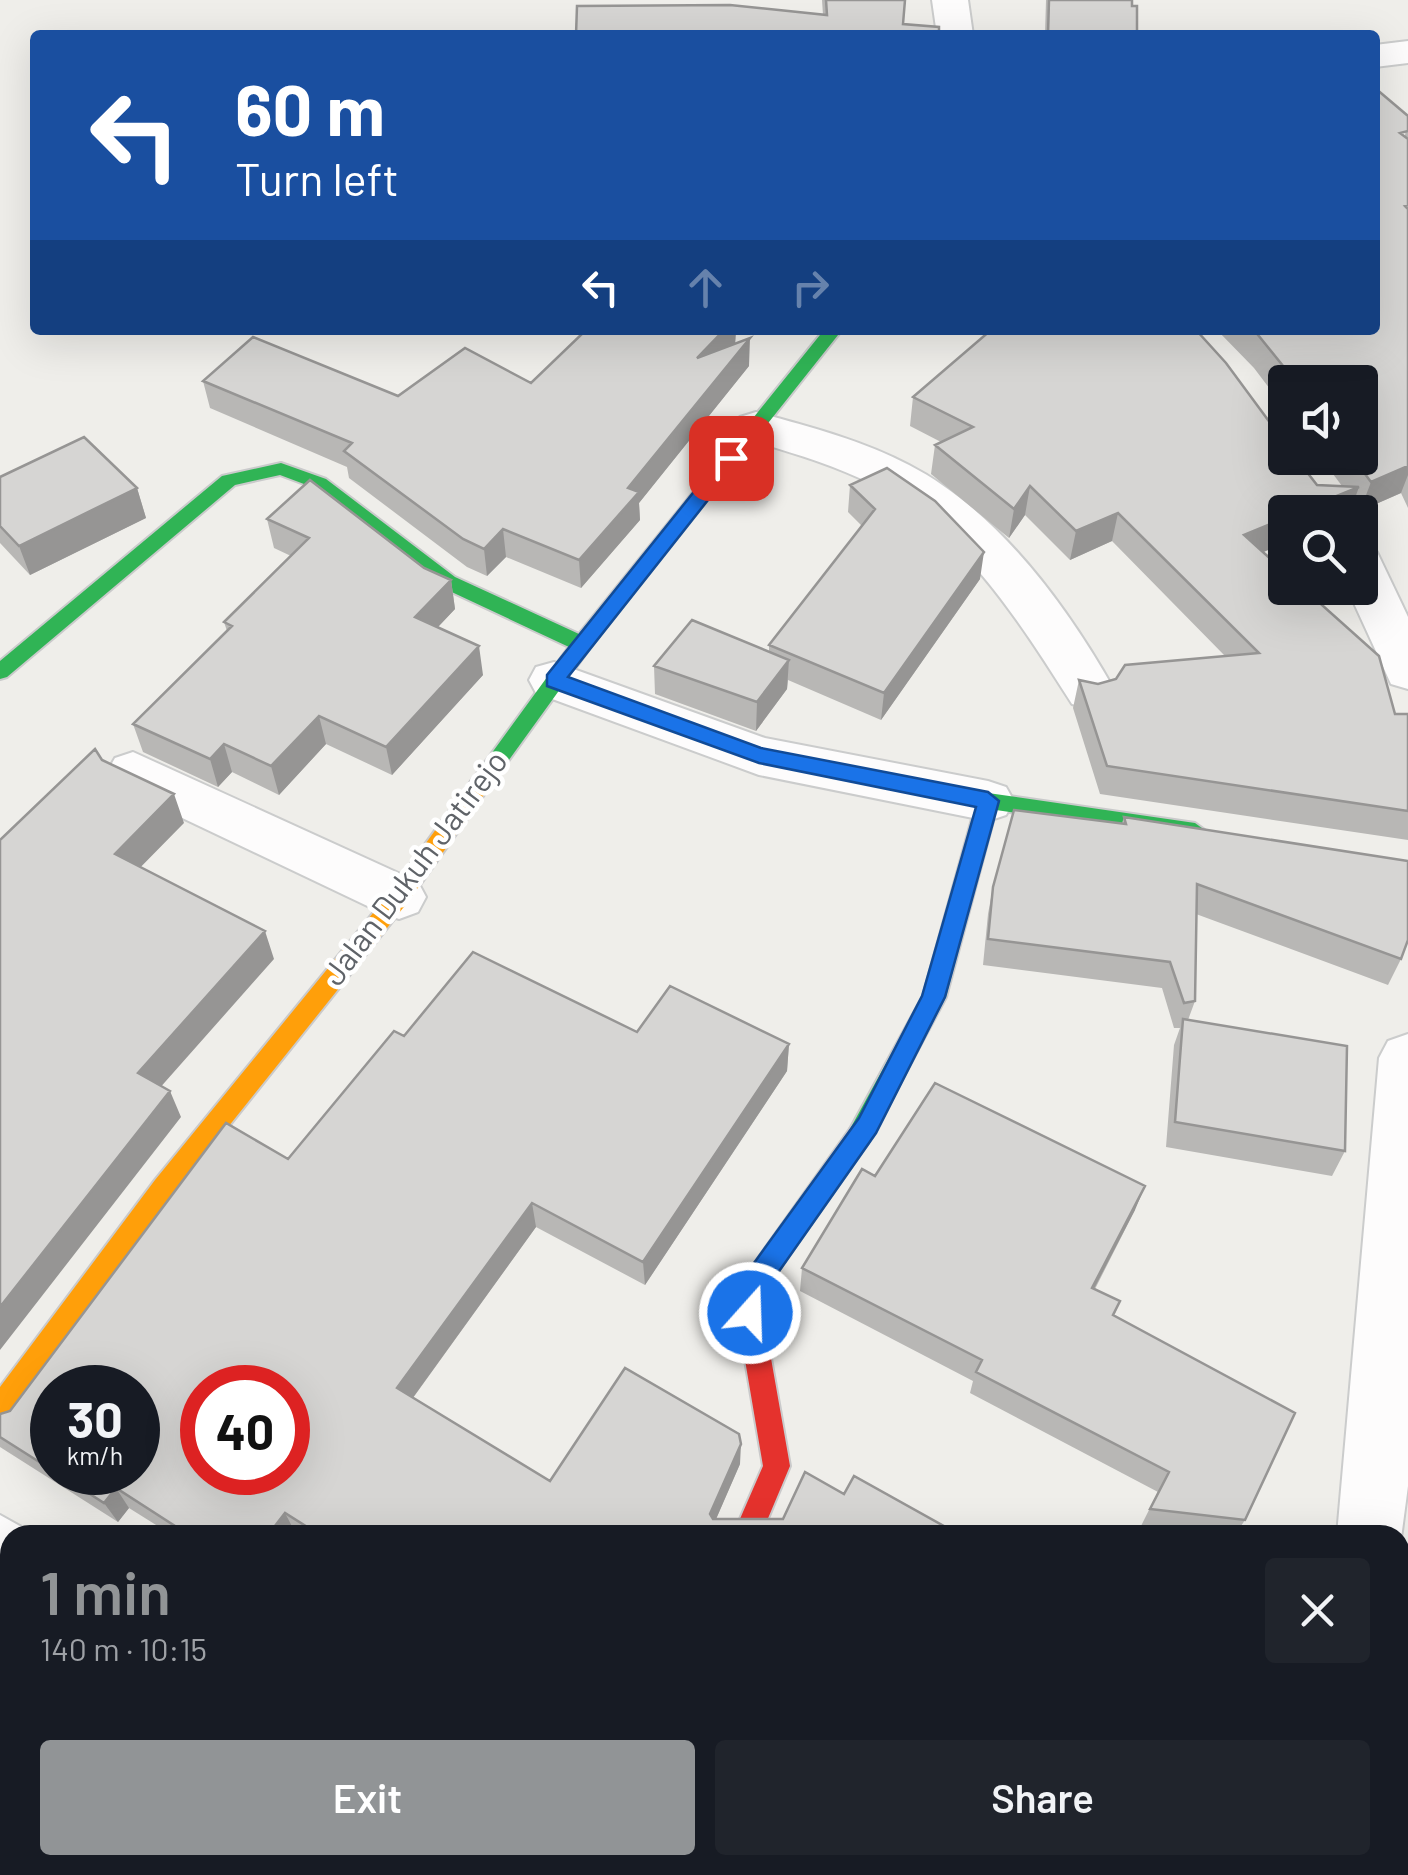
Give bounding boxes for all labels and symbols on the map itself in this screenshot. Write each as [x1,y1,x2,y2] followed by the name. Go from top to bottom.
[689,416,774,501] pin
[313,742,514,992] street label: Jalan Dukuh Jatirejo
[698,1261,802,1365] position arrow
[180,1365,310,1495] speed limit sign: 40

